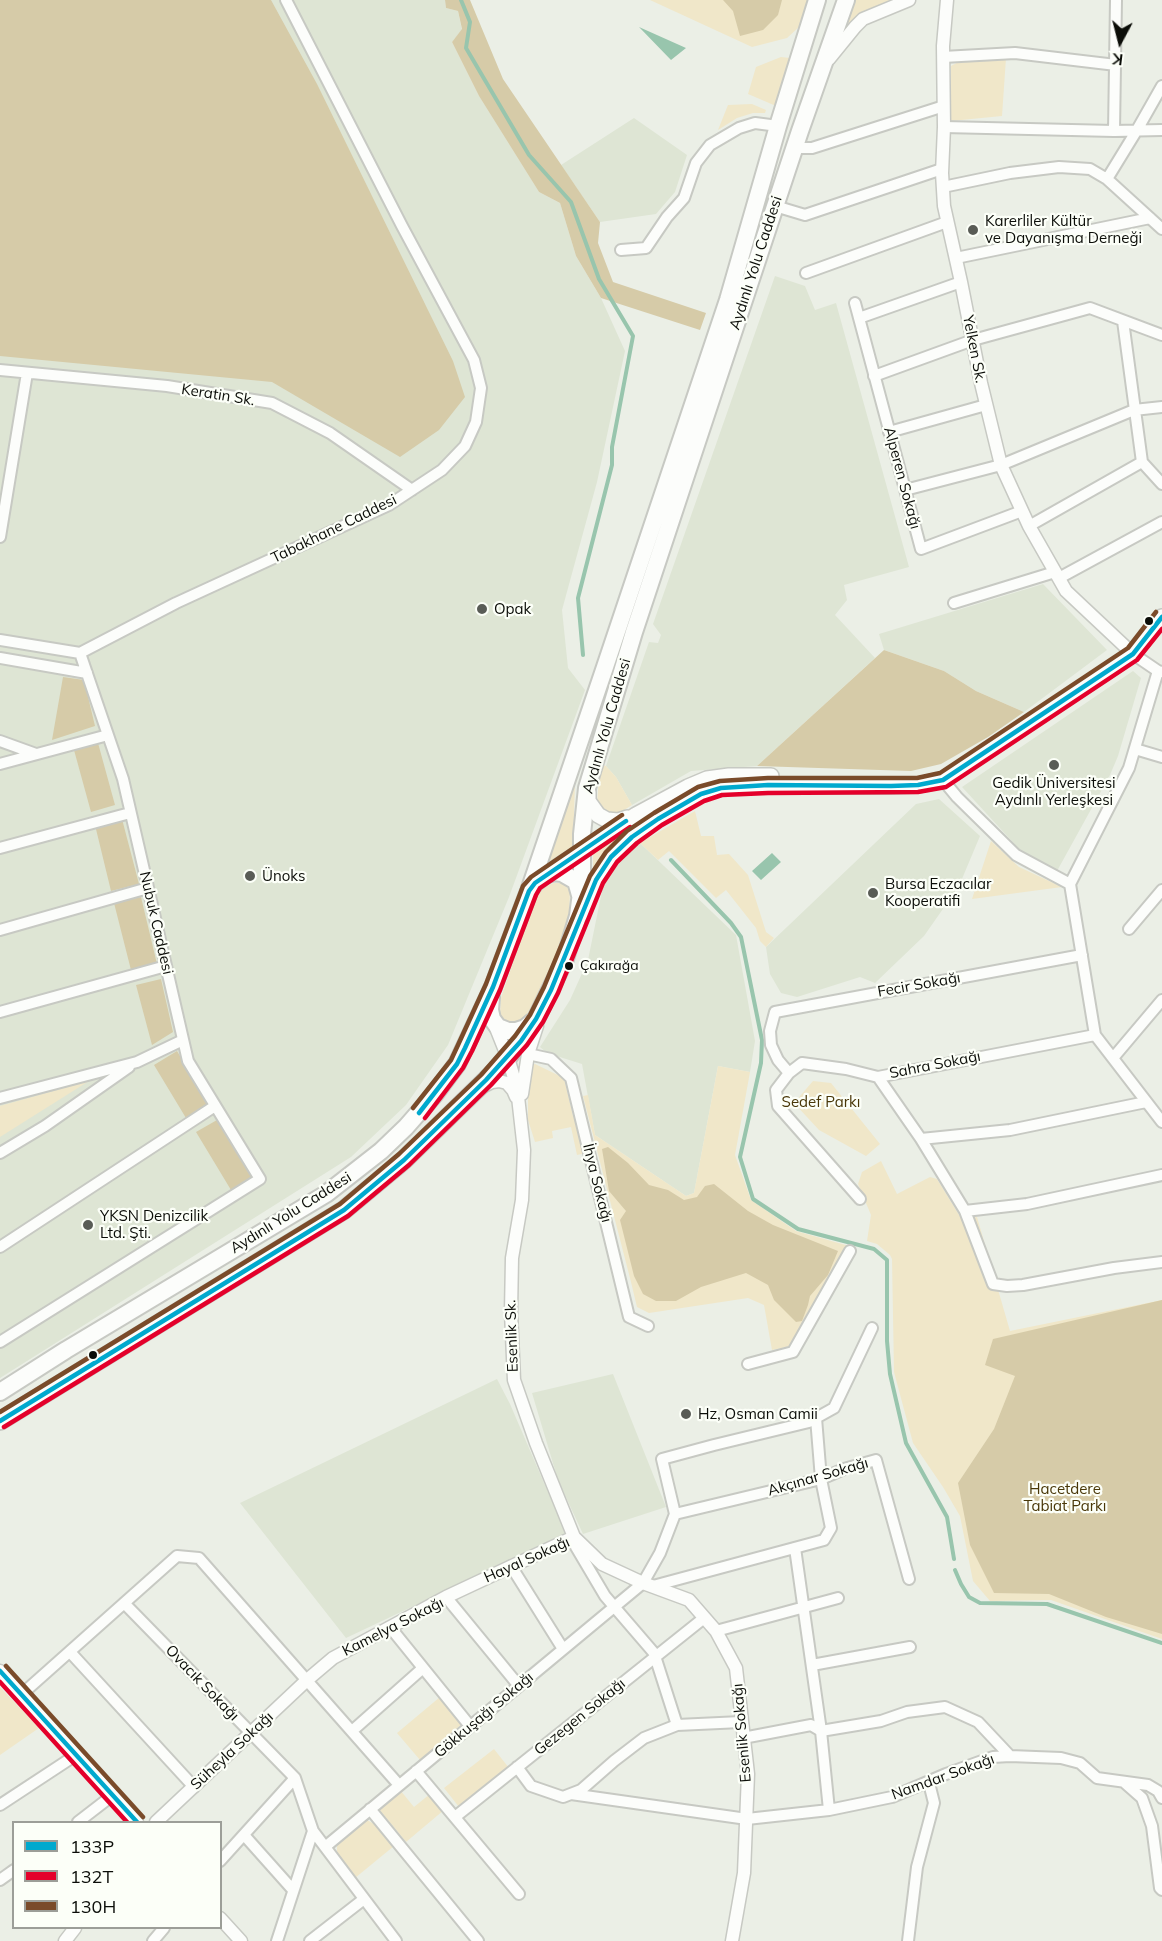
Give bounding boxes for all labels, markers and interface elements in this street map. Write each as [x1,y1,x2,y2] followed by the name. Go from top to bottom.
[1090,12,1150,72] north arrow
[1111,49,1124,70] text: K
[726,194,786,332] street label: Aydınlı Yolu Caddesi
[985,212,1142,247] place label: Karerliler Kültür ve Dayanışma Derneği
[966,223,980,237] marker: Karerliler Kültür ve Dayanışma Derneği
[959,314,989,384] street label: Yelken Sk.
[180,380,256,410] street label: Keratin Sk.
[880,425,924,531] street label: Alperen Sokağı
[268,491,400,567] street label: Tabakhane Caddesi
[494,600,531,618] place label: Opak
[475,602,489,616] marker: Opak
[1143,615,1155,627] unlabelled marker
[579,656,635,796] street label: Aydınlı Yolu Caddesi
[1047,758,1061,772] marker: Gedik Üniversitesi Aydınlı Yerleşkesi
[992,774,1116,809] place label: Gedik Üniversitesi Aydınlı Yerleşkesi
[262,867,305,885] place label: Ünoks
[243,869,257,883] marker: Ünoks
[135,870,177,976] street label: Nubuk Caddesi
[885,875,991,910] place label: Bursa Eczacılar Kooperatifi
[866,886,880,900] marker: Bursa Eczacılar Kooperatifi
[580,958,639,974] place label: Çakırağa
[563,960,575,972] marker: Çakırağa
[876,969,962,1001] street label: Fecir Sokağı
[888,1047,982,1083] street label: Sahra Sokağı
[782,1093,860,1111] park label: Sedef Parkı
[579,1142,615,1224] street label: İhya Sokağı
[227,1168,355,1258] street label: Aydınlı Yolu Caddesi
[100,1207,208,1242] place label: YKSN Denizcilik Ltd. Şti.
[81,1218,95,1232] marker: YKSN Denizcilik Ltd. Şti.
[502,1299,522,1373] street label: Esenlik Sk.
[87,1349,99,1361] unlabelled marker
[698,1405,818,1423] place label: Hz, Osman Camii
[679,1407,693,1421] marker: Hz, Osman Camii
[766,1454,870,1500] street label: Akçınar Sokağı
[1024,1480,1106,1515] park label: Hacetdere Tabiat Parkı
[481,1533,573,1587] street label: Hayal Sokağı
[339,1594,447,1660] street label: Kamelya Sokağı
[161,1641,243,1725] street label: Ovacık Sokağı
[431,1668,537,1762] street label: Gökkuşağı Sokağı
[531,1675,629,1759] street label: Gezegen Sokağı
[729,1683,755,1783] street label: Esenlik Sokağı
[187,1708,277,1794] street label: Süheyla Sokağı
[889,1750,997,1804] street label: Namdar Sokağı
[12,1821,222,1929] legend
[70,1835,114,1858] text: 133P
[70,1865,113,1888] text: 132T
[70,1895,116,1918] text: 130H

